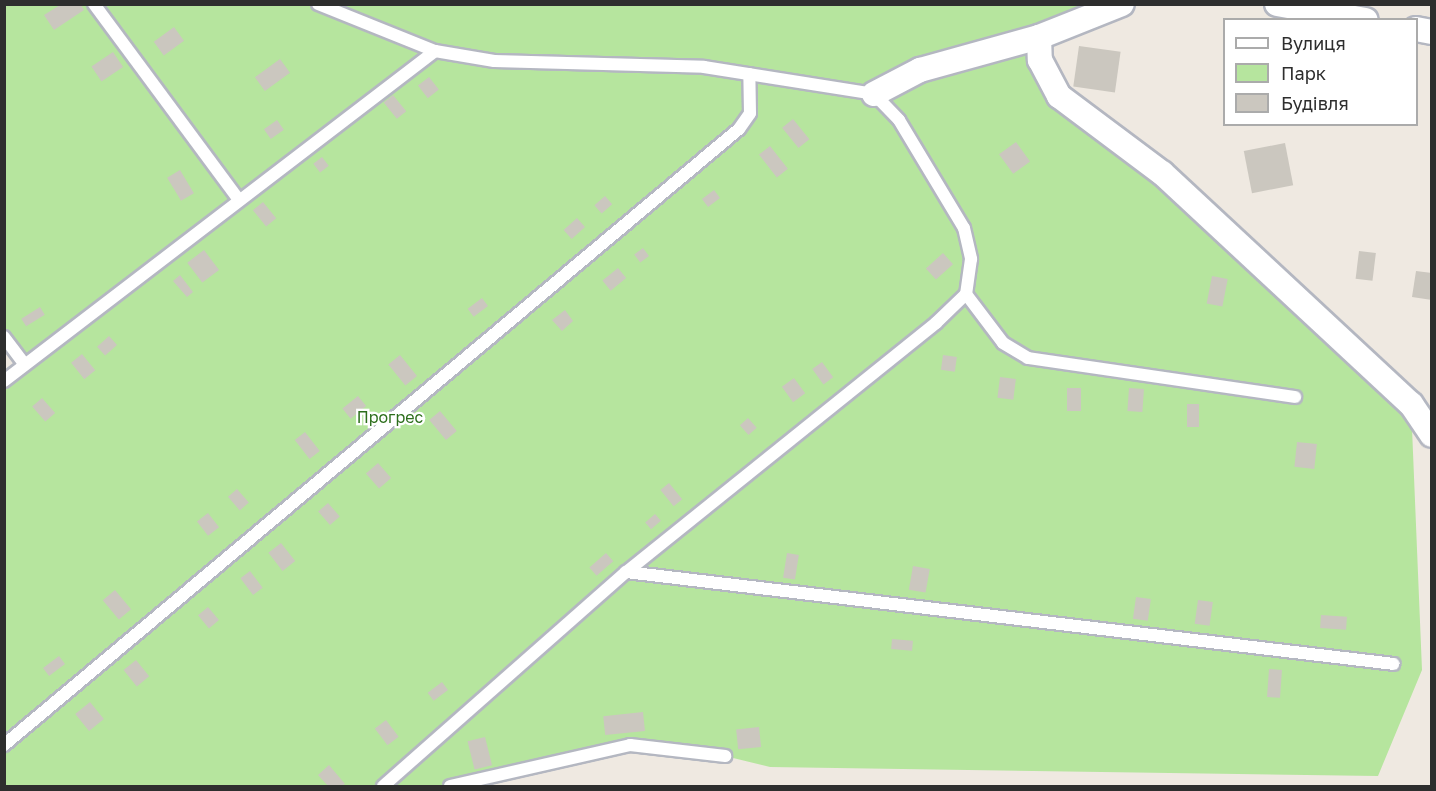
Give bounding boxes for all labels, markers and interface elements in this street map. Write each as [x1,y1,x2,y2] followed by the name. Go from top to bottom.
[1223,18,1418,126] legend
[1281,32,1346,54] text: Вулиця
[1281,62,1326,84] text: Парк
[1281,92,1349,114] text: Будівля
[357,407,423,427] park label: Прогрес

